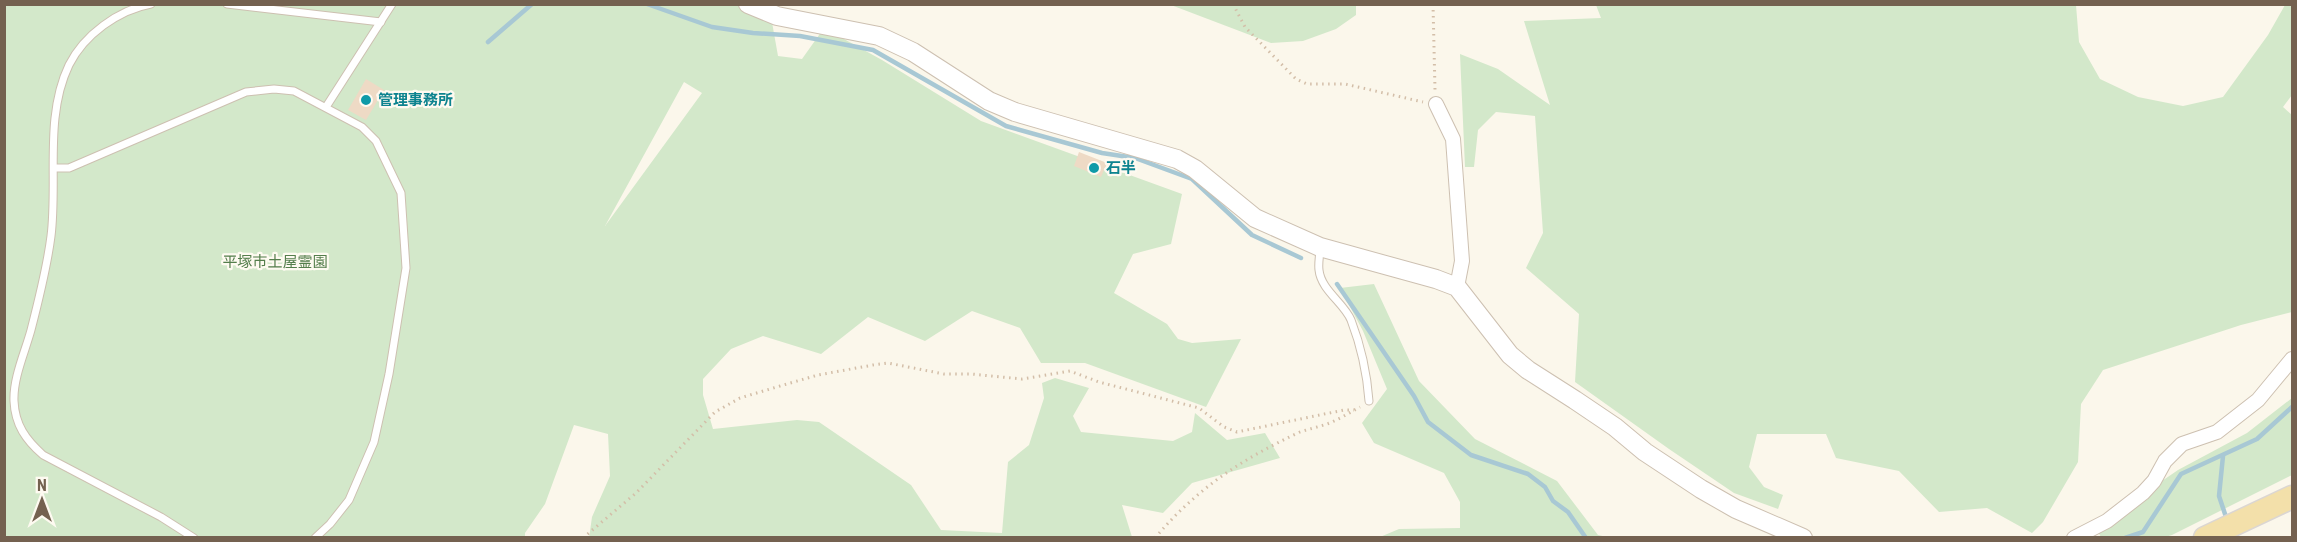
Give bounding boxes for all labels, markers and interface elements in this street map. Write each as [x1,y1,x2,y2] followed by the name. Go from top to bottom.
[378,91,453,109] place label: 管理事務所
[359,93,373,107] marker: 管理事務所
[1106,159,1136,177] place label: 石半
[1087,161,1101,175] marker: 石半
[222,253,328,271] park label: 平塚市土屋霊園
[12,470,72,530] north arrow
[37,476,47,495] text: N

